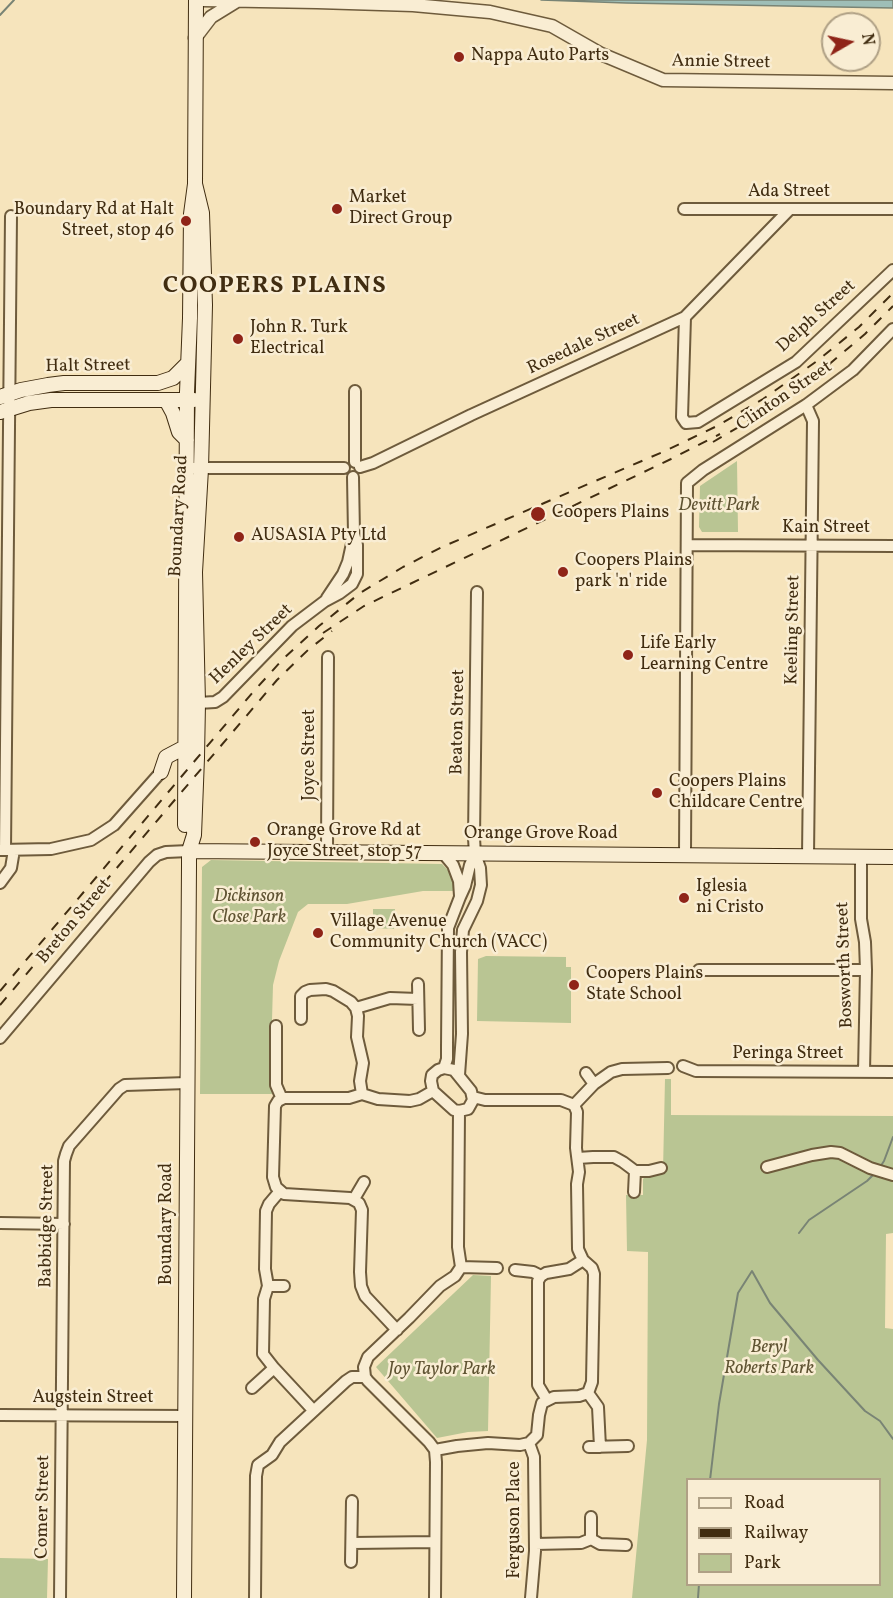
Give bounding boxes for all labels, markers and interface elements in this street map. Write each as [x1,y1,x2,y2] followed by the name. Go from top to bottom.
[821,12,881,72] north arrow
[855,32,879,47] text: N
[471,46,609,68] place label: Nappa Auto Parts
[452,50,466,64] marker: Nappa Auto Parts
[671,51,771,75] street label: Annie Street
[748,182,830,204] street label: Ada Street
[349,188,452,230] place label: Market Direct Group
[14,200,174,242] place label: Boundary Rd at Halt Street, stop 46
[330,202,344,216] marker: Market Direct Group
[179,214,193,228] marker: Boundary Rd at Halt Street, stop 46
[163,274,387,302] district label: COOPERS PLAINS
[773,276,861,358] street label: Delph Street
[524,310,644,380] street label: Rosedale Street
[250,318,348,360] place label: John R. Turk Electrical
[231,332,245,346] marker: John R. Turk Electrical
[45,355,131,379] street label: Halt Street
[733,357,837,437] street label: Clinton Street
[166,454,194,578] street label: Boundary Road
[678,496,760,518] park label: Devitt Park
[552,503,669,525] place label: Coopers Plains
[529,505,547,523] marker: Coopers Plains
[782,518,870,540] street label: Kain Street
[251,526,387,548] place label: AUSASIA Pty Ltd
[232,530,246,544] marker: AUSASIA Pty Ltd
[575,551,692,594] place label: Coopers Plains park 'n' ride
[556,565,570,579] marker: Coopers Plains park 'n' ride
[782,575,806,685] street label: Keeling Street
[206,600,298,690] street label: Henley Street
[640,634,768,676] place label: Life Early Learning Centre
[621,648,635,662] marker: Life Early Learning Centre
[447,669,471,775] street label: Beaton Street
[300,709,322,801] street label: Joyce Street
[669,772,803,814] place label: Coopers Plains Childcare Centre
[650,786,664,800] marker: Coopers Plains Childcare Centre
[267,821,422,864] place label: Orange Grove Rd at Joyce Street, stop 57
[464,824,618,846] street label: Orange Grove Road
[248,835,262,849] marker: Orange Grove Rd at Joyce Street, stop 57
[33,875,117,969] street label: Breton Street
[696,877,764,920] place label: Iglesia ni Cristo
[212,887,286,930] park label: Dickinson Close Park
[677,891,691,905] marker: Iglesia ni Cristo
[833,901,859,1029] street label: Bosworth Street
[330,912,547,954] place label: Village Avenue Community Church (VACC)
[311,926,325,940] marker: Village Avenue Community Church (VACC)
[586,964,703,1006] place label: Coopers Plains State School
[567,978,581,992] marker: Coopers Plains State School
[732,1044,844,1066] street label: Peringa Street
[157,1163,179,1285] street label: Boundary Road
[36,1164,60,1288] street label: Babbidge Street
[724,1338,814,1380] park label: Beryl Roberts Park
[388,1360,496,1382] park label: Joy Taylor Park
[33,1388,153,1410] street label: Augstein Street
[32,1455,56,1559] street label: Comer Street
[505,1461,527,1579] street label: Ferguson Place
[686,1478,881,1586] legend
[744,1491,785,1516] text: Road
[744,1521,808,1546] text: Railway
[744,1551,781,1576] text: Park

